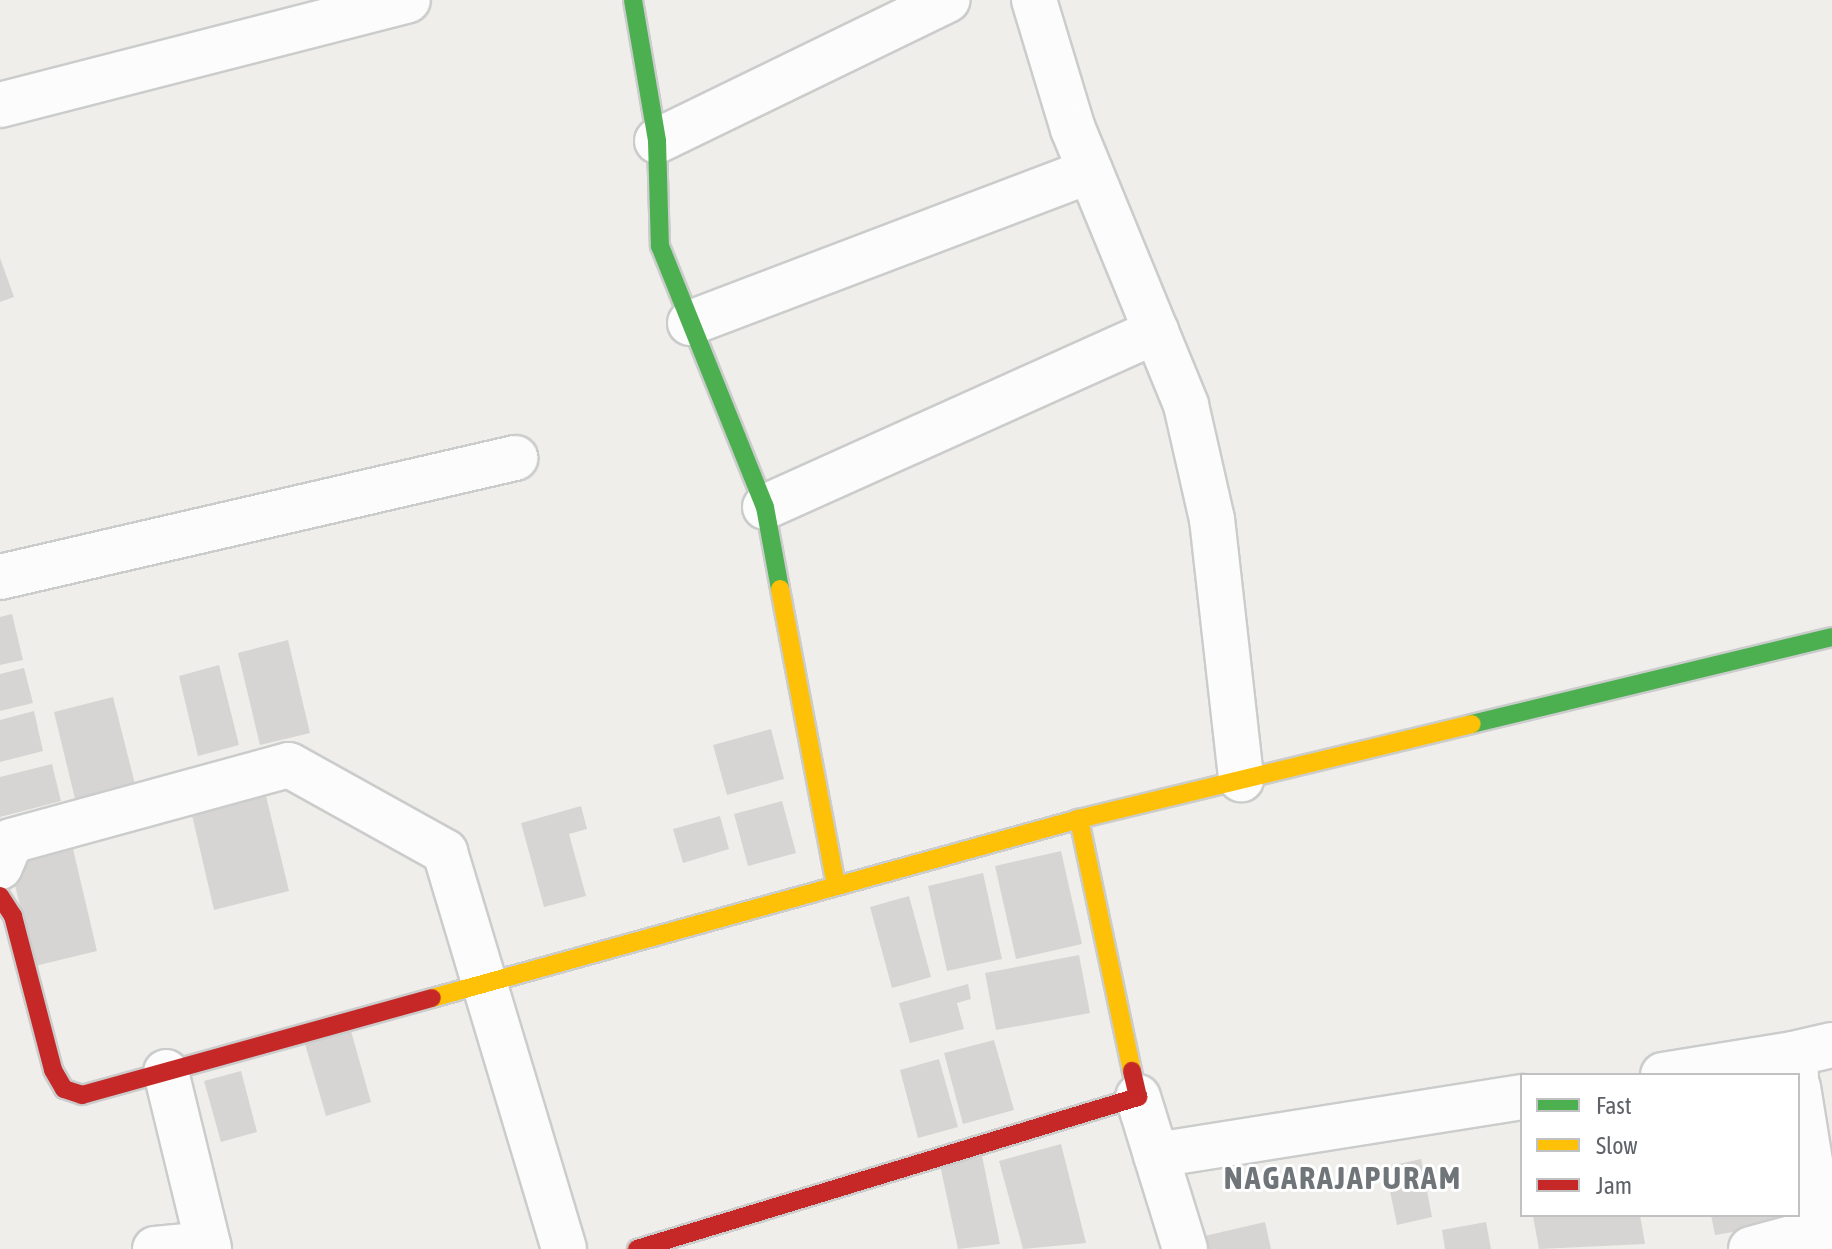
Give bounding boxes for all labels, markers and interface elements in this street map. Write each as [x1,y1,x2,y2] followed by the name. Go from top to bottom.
[1520,1073,1800,1217] legend
[1596,1092,1632,1119] text: Fast
[1596,1132,1638,1159] text: Slow
[1224,1159,1462,1197] district label: NAGARAJAPURAM
[1596,1172,1632,1199] text: Jam

